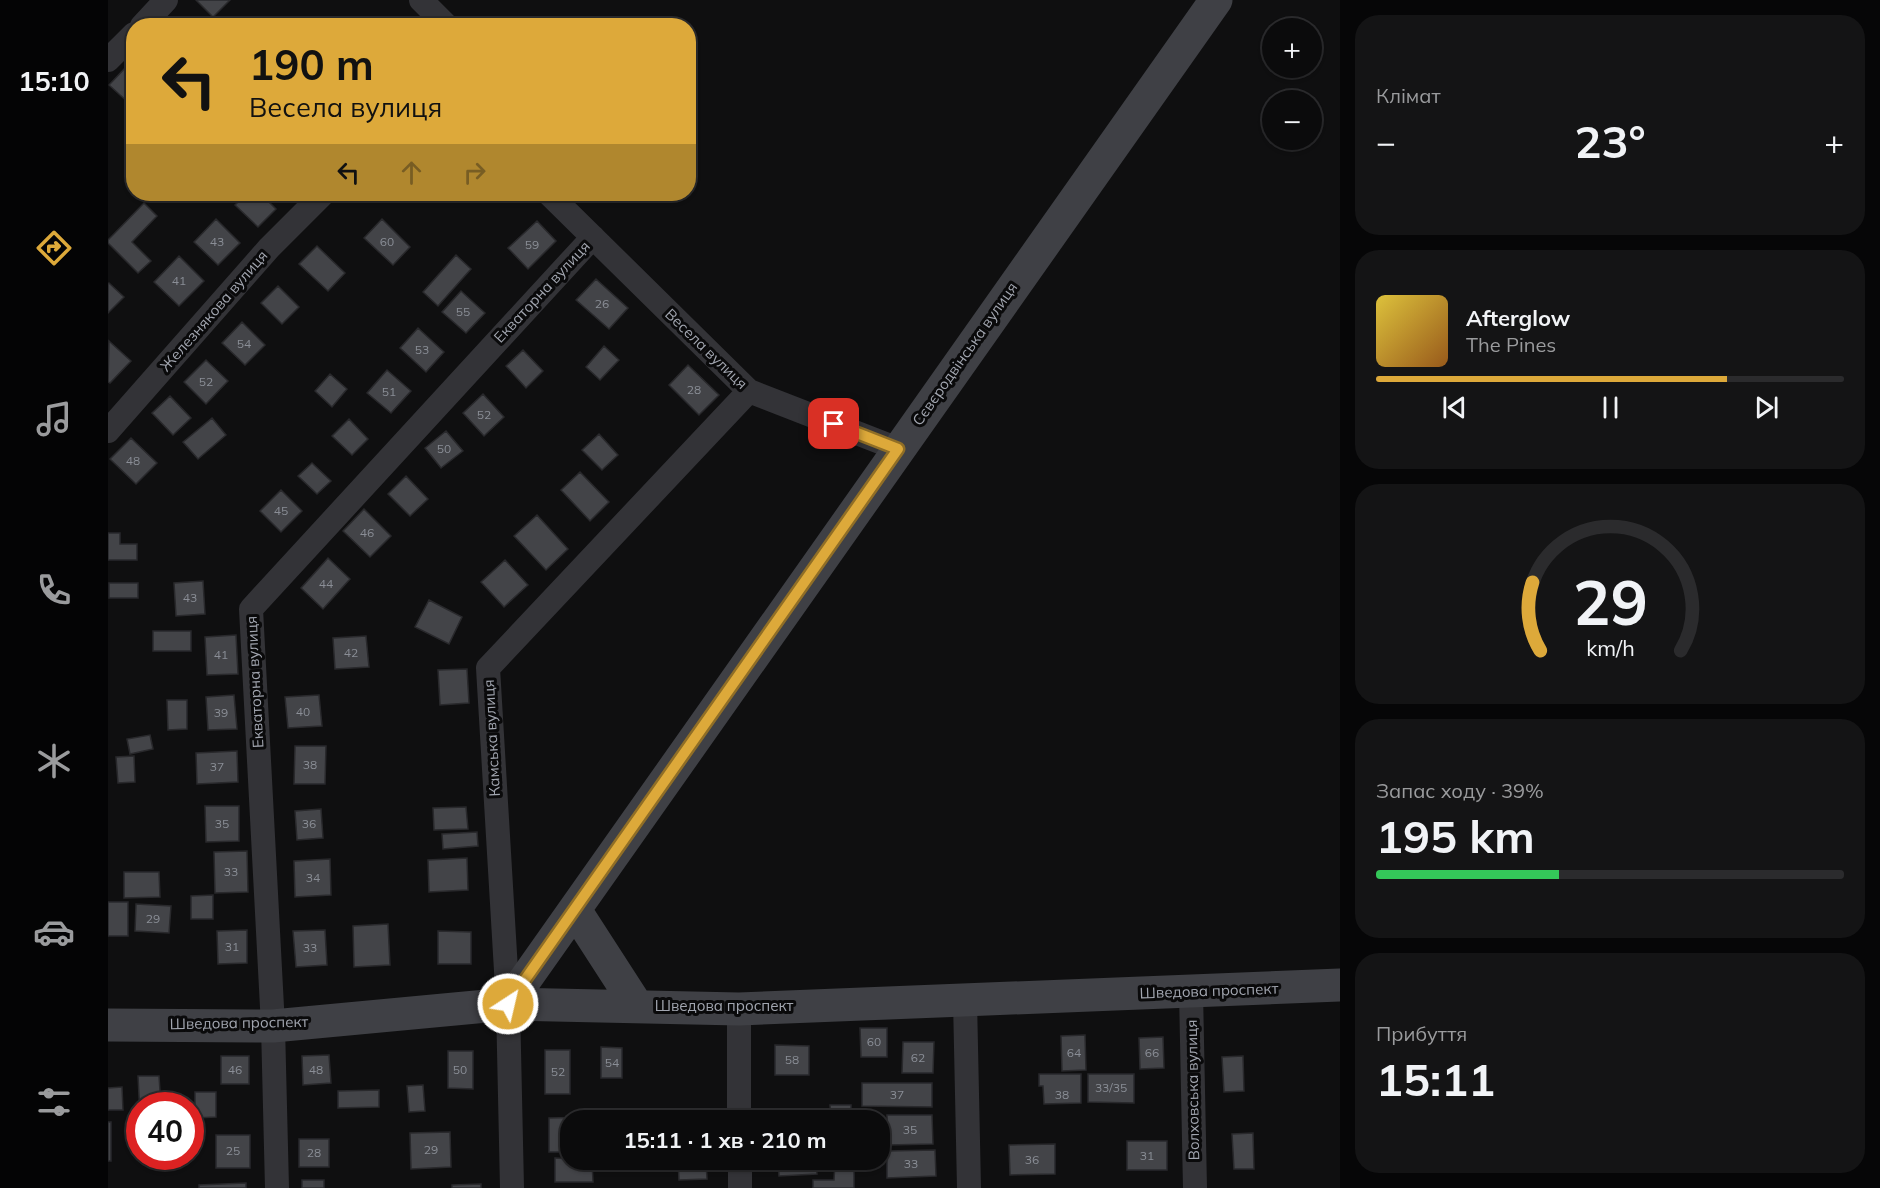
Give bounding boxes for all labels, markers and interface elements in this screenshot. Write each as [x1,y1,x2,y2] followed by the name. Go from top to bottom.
[1262,18,1322,150] map controls
[1262,18,1322,78] button: +
[249,38,374,91] text: 190 m
[150,42,228,120] icon: left
[18,64,90,98] text: 15:10
[1376,83,1441,108] text: Клімат
[249,90,442,124] text: Весела вулиця
[1262,90,1322,150] button: −
[1574,113,1646,169] text: 23°
[1376,121,1396,162] text: −
[1824,121,1844,162] text: +
[332,156,365,189] icon: left
[395,156,428,189] icon: ahead
[458,156,491,189] icon: right
[33,227,75,269] icon: directions
[210,234,224,249] house number: 43
[380,234,394,249] house number: 60
[490,237,594,347] street label: Екваторна вулиця
[525,237,539,252] house number: 59
[156,246,271,375] street label: Железнякова вулиця
[172,273,186,288] house number: 41
[908,278,1021,429] street label: Сєвєродвінська вулиця
[595,296,609,311] house number: 26
[456,304,470,319] house number: 55
[661,304,752,393] street label: Весела вулиця
[1466,304,1570,332] text: Afterglow
[1466,332,1556,357] text: The Pines
[237,336,251,351] house number: 54
[415,342,429,357] house number: 53
[199,374,213,389] house number: 52
[687,382,701,397] house number: 28
[382,384,396,399] house number: 51
[1438,391,1471,424] icon: previous
[1594,391,1627,424] icon: pause
[1750,391,1783,424] icon: next
[33,398,75,440] icon: music
[808,398,859,449] pin
[477,407,491,422] house number: 52
[817,407,850,440] icon: arrive
[437,441,451,456] house number: 50
[126,453,140,468] house number: 48
[274,503,288,518] house number: 45
[360,525,374,540] house number: 46
[1573,562,1647,641] text: 29
[33,569,75,611] icon: phone
[319,576,333,591] house number: 44
[183,590,197,605] house number: 43
[242,615,267,749] street label: Екваторна вулиця
[1586,634,1634,661] text: km/h
[344,645,358,660] house number: 42
[214,647,228,662] house number: 41
[479,679,504,797] street label: Камська вулиця
[296,704,310,719] house number: 40
[214,705,228,720] house number: 39
[33,740,75,782] icon: climate
[303,757,317,772] house number: 38
[210,759,224,774] house number: 37
[1376,778,1544,803] text: Запас ходу · 39%
[1376,808,1535,864] text: 195 km
[215,816,229,831] house number: 35
[302,816,316,831] house number: 36
[224,864,238,879] house number: 33
[306,870,320,885] house number: 34
[33,911,75,953] icon: car
[146,911,160,926] house number: 29
[225,939,239,954] house number: 31
[303,940,317,955] house number: 33
[476,972,540,1036] position arrow
[1139,979,1279,1002] street label: Шведова проспект
[655,996,794,1015] street label: Шведова проспект
[169,1012,309,1033] street label: Шведова проспект
[1182,1019,1203,1161] street label: Волховська вулиця
[1376,1021,1467,1046] text: Прибуття
[867,1034,881,1049] house number: 60
[1067,1045,1081,1060] house number: 64
[1145,1045,1159,1060] house number: 66
[911,1050,925,1065] house number: 62
[1376,1051,1495,1107] text: 15:11
[785,1052,799,1067] house number: 58
[605,1055,619,1070] house number: 54
[228,1062,242,1077] house number: 46
[309,1062,323,1077] house number: 48
[453,1062,467,1077] house number: 50
[551,1064,565,1079] house number: 52
[1095,1080,1127,1095] house number: 33/35
[33,1081,75,1123] icon: filters
[890,1087,904,1102] house number: 37
[1055,1087,1069,1102] house number: 38
[126,1092,204,1170] speed limit sign: 40
[903,1122,917,1137] house number: 35
[623,1126,827,1154] text: 15:11 · 1 хв · 210 m
[424,1142,438,1157] house number: 29
[226,1143,240,1158] house number: 25
[307,1145,321,1160] house number: 28
[1140,1148,1154,1163] house number: 31
[1025,1152,1039,1167] house number: 36
[904,1156,918,1171] house number: 33

